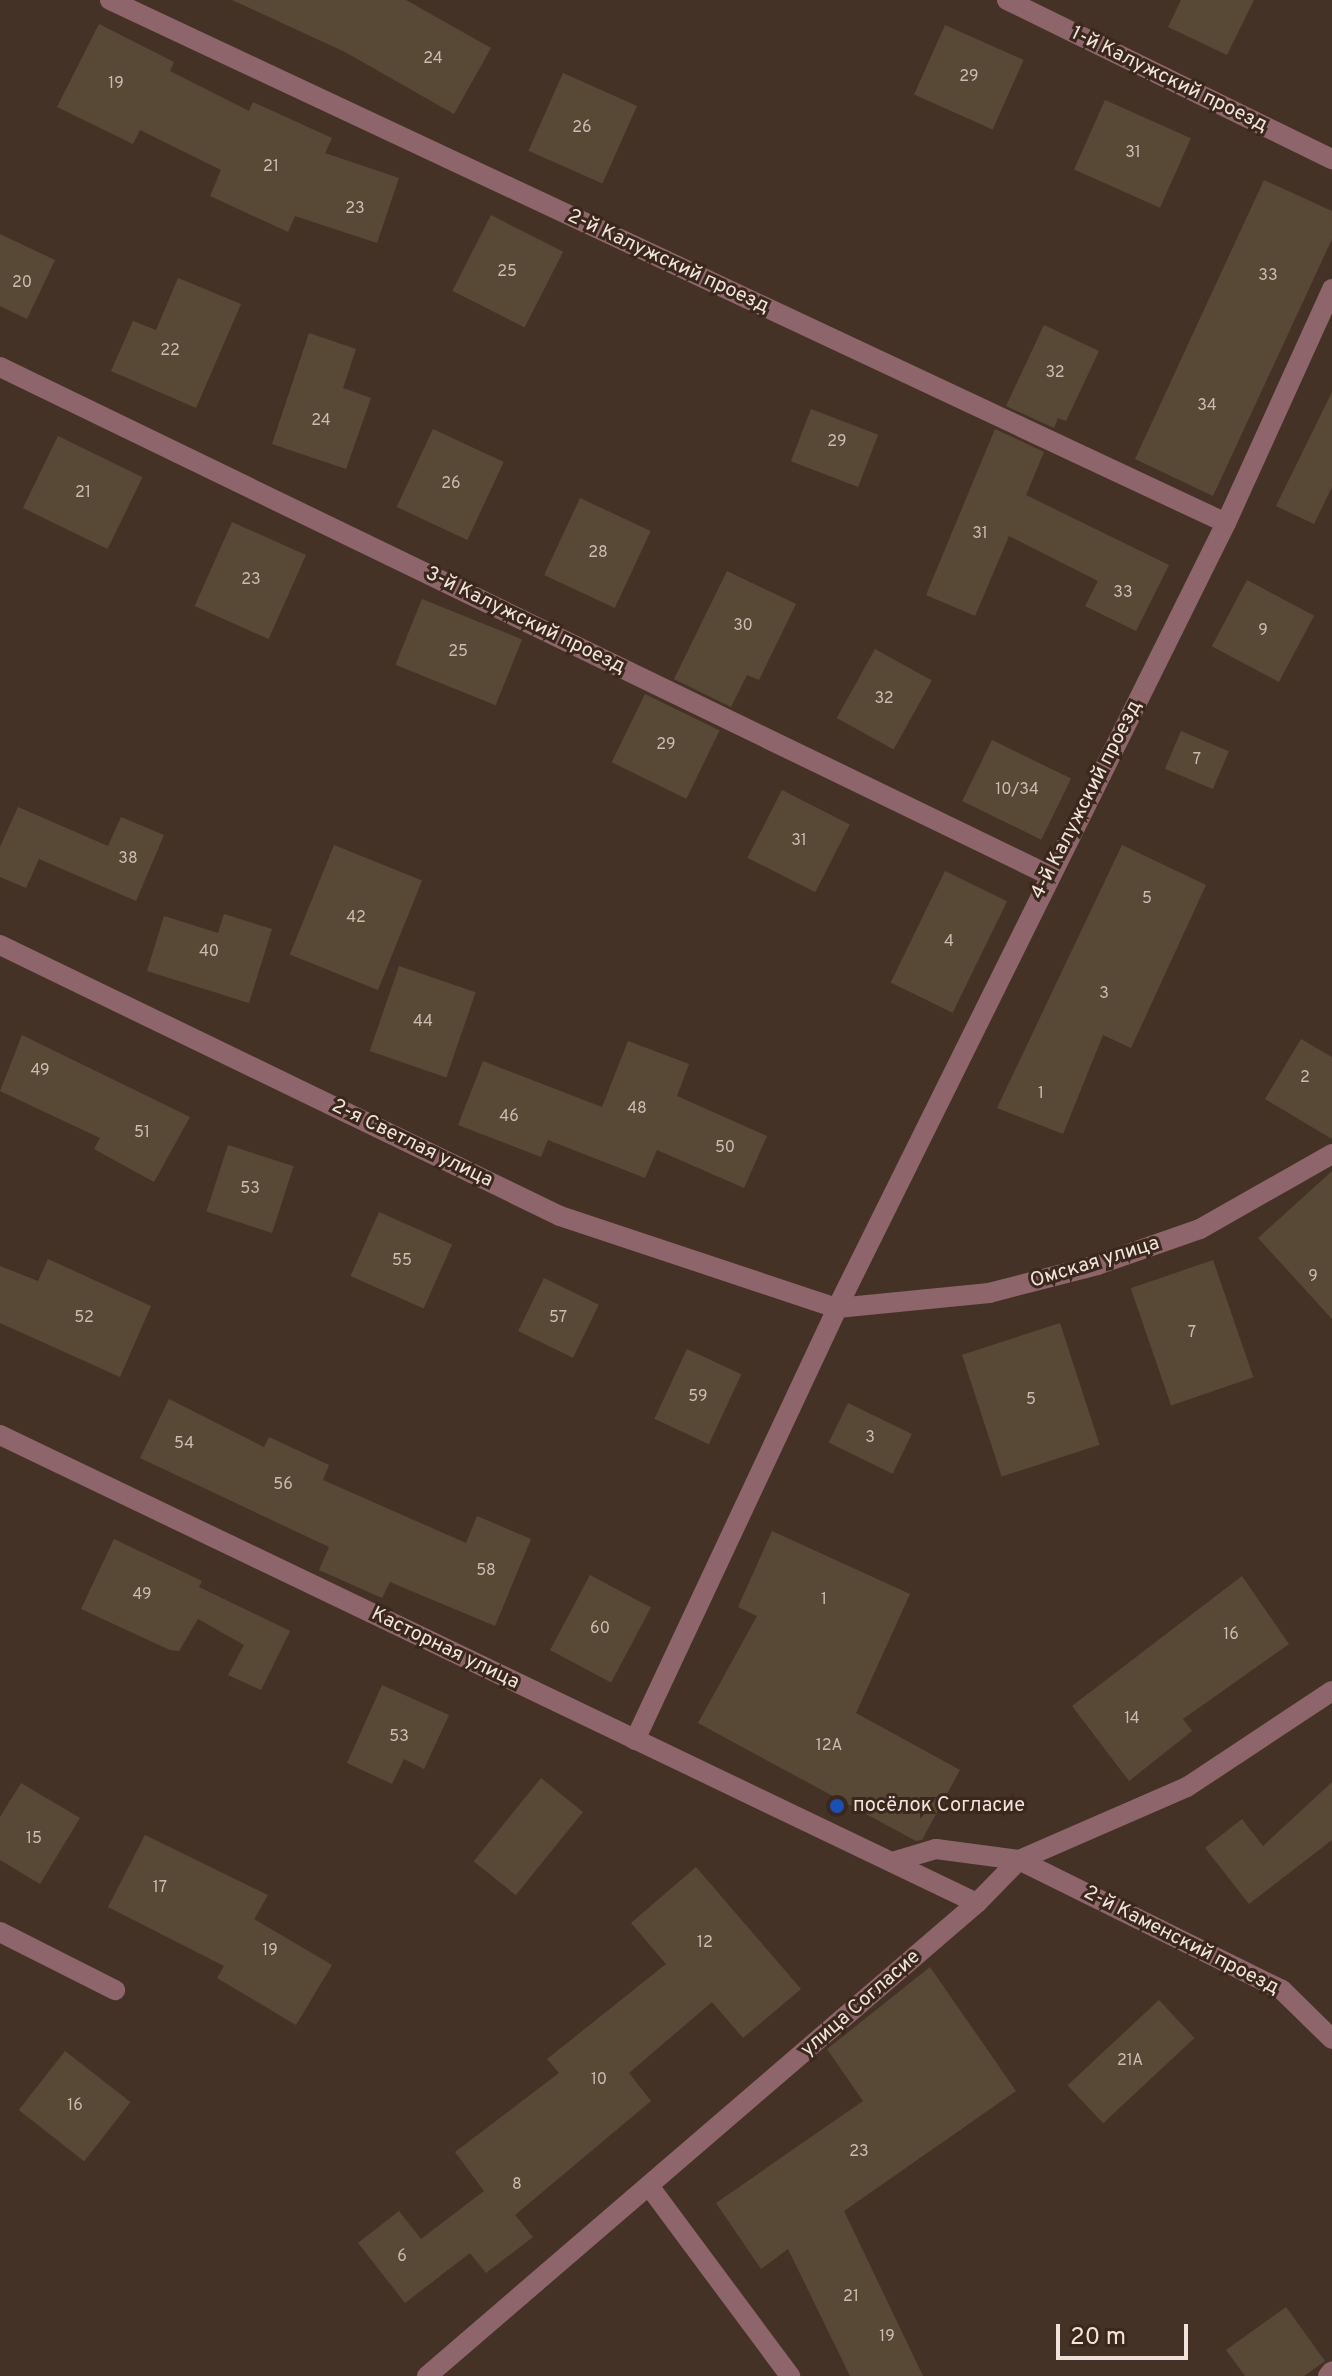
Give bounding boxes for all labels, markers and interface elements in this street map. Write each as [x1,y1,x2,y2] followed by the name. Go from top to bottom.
[1067,22,1271,138] street label: 1-й Калужский проезд
[423,49,443,69] house number: 24
[959,67,979,87] house number: 29
[108,74,124,94] house number: 19
[572,118,592,138] house number: 26
[1125,143,1141,163] house number: 31
[263,157,279,177] house number: 21
[345,199,365,219] house number: 23
[563,205,773,319] street label: 2-й Калужский проезд
[497,262,517,282] house number: 25
[1258,266,1278,286] house number: 33
[12,273,32,293] house number: 20
[160,341,180,361] house number: 22
[1045,363,1065,383] house number: 32
[1197,396,1217,416] house number: 34
[311,411,331,431] house number: 24
[827,432,847,452] house number: 29
[441,474,461,494] house number: 26
[75,483,91,503] house number: 21
[972,524,988,544] house number: 31
[588,543,608,563] house number: 28
[421,562,629,680] street label: 3-й Калужский проезд
[241,570,261,590] house number: 23
[1113,583,1133,603] house number: 33
[733,616,753,636] house number: 30
[1258,621,1268,641] house number: 9
[448,642,468,662] house number: 25
[874,689,894,709] house number: 32
[1026,697,1148,903] street label: 4-й Калужский проезд
[656,735,676,755] house number: 29
[1193,750,1201,770] house number: 7
[995,780,1039,800] house number: 10/34
[791,831,807,851] house number: 31
[118,849,138,869] house number: 38
[1142,889,1152,909] house number: 5
[346,908,366,928] house number: 42
[944,932,954,952] house number: 4
[199,942,219,962] house number: 40
[1099,984,1109,1004] house number: 3
[413,1012,433,1032] house number: 44
[30,1061,50,1081] house number: 49
[1300,1068,1310,1088] house number: 2
[1038,1084,1044,1104] house number: 1
[328,1095,496,1193] street label: 2-я Светлая улица
[627,1099,647,1119] house number: 48
[499,1107,519,1127] house number: 46
[134,1123,150,1143] house number: 51
[715,1138,735,1158] house number: 50
[240,1179,260,1199] house number: 53
[1027,1232,1163,1294] street label: Омская улица
[392,1251,412,1271] house number: 55
[1308,1267,1318,1287] house number: 9
[74,1308,94,1328] house number: 52
[549,1308,567,1328] house number: 57
[1188,1323,1196,1343] house number: 7
[688,1387,708,1407] house number: 59
[1026,1390,1036,1410] house number: 5
[865,1428,875,1448] house number: 3
[174,1434,194,1454] house number: 54
[273,1475,293,1495] house number: 56
[476,1561,496,1581] house number: 58
[132,1585,152,1605] house number: 49
[821,1590,827,1610] house number: 1
[367,1603,523,1695] street label: Касторная улица
[590,1619,610,1639] house number: 60
[1223,1625,1239,1645] house number: 16
[1124,1709,1140,1729] house number: 14
[389,1727,409,1747] house number: 53
[816,1736,842,1756] house number: 12А
[853,1794,1025,1818] place label: посёлок Согласие
[828,1797,846,1815] marker: посёлок Согласие
[26,1829,42,1849] house number: 15
[153,1878,167,1898] house number: 17
[1079,1881,1283,2001] street label: 2-й Каменский проезд
[697,1933,713,1953] house number: 12
[262,1941,278,1961] house number: 19
[796,1946,926,2062] street label: улица Согласие
[1117,2051,1143,2071] house number: 21А
[591,2070,607,2090] house number: 10
[67,2096,83,2116] house number: 16
[849,2142,869,2162] house number: 23
[512,2175,522,2195] house number: 8
[397,2247,407,2267] house number: 6
[843,2287,859,2307] house number: 21
[1060,2308,1192,2358] scale bar
[1070,2323,1126,2353] text: 20 m
[879,2327,895,2347] house number: 19

